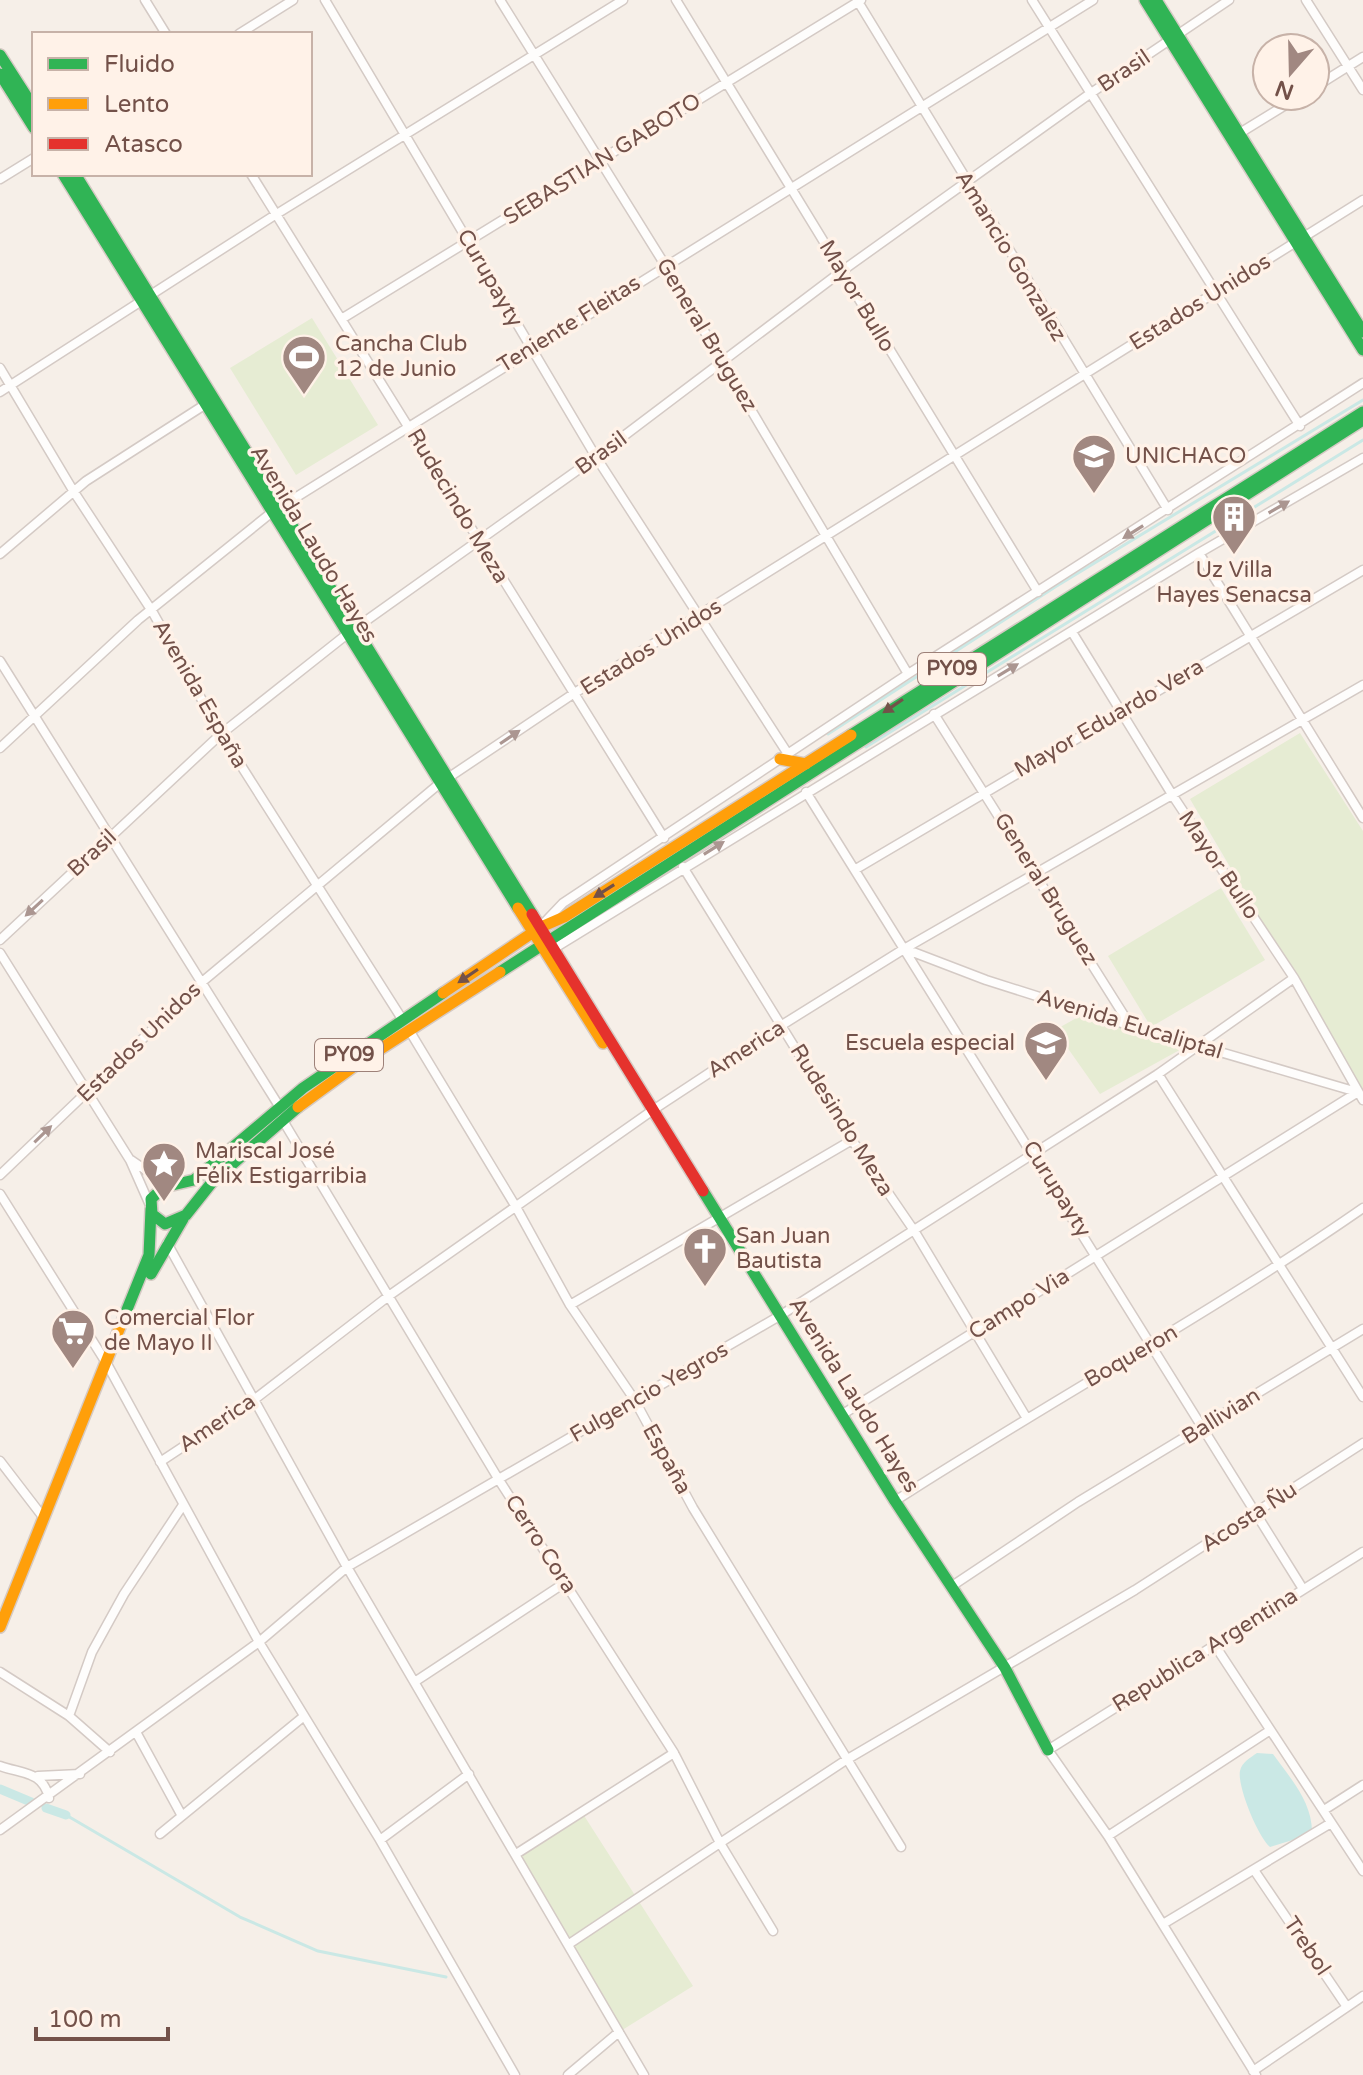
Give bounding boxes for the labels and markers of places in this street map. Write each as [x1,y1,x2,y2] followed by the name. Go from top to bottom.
[335,331,467,382] place label: Cancha Club 12 de Junio
[280,333,328,396] sports icon: Cancha Club 12 de Junio
[1070,432,1118,495] school or university icon: UNICHACO
[1125,443,1246,469] place label: UNICHACO
[1210,493,1258,556] building icon: Uz Villa Hayes Senacsa
[1156,557,1312,608] place label: Uz Villa Hayes Senacsa
[1022,1019,1070,1082] school or university icon: Escuela especial
[845,1030,1015,1056] place label: Escuela especial
[195,1138,367,1189] place label: Mariscal José Félix Estigarribia
[140,1140,188,1203] place icon: Mariscal José Félix Estigarribia
[736,1223,830,1274] place label: San Juan Bautista
[681,1225,729,1288] church icon: San Juan Bautista
[104,1305,255,1356] place label: Comercial Flor de Mayo II
[49,1307,97,1370] supermarket icon: Comercial Flor de Mayo II

